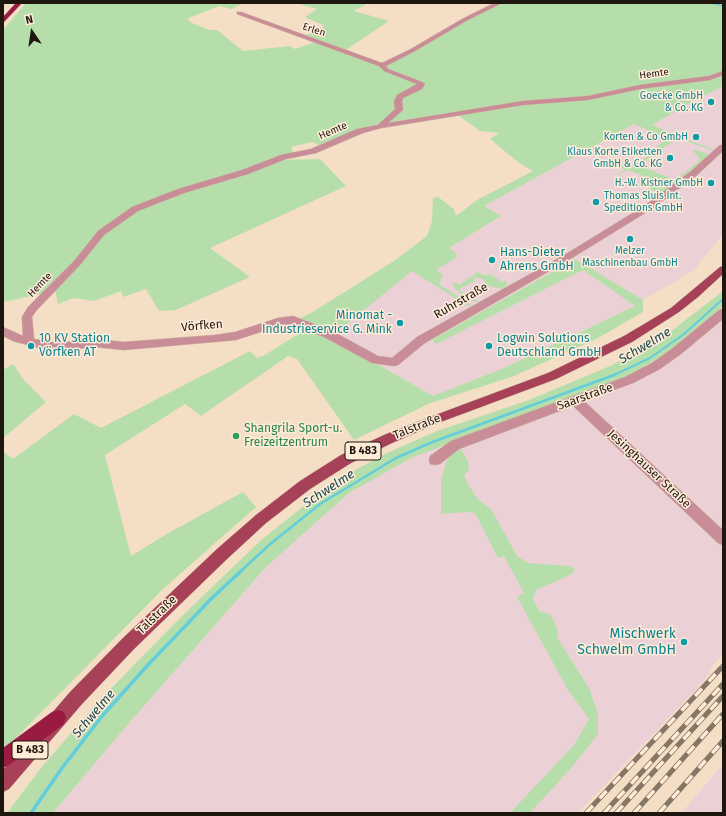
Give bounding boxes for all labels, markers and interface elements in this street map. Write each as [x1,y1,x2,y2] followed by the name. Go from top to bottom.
[12,12,52,52] north arrow
[24,13,34,27] text: N
[301,21,327,39] street label: Erlen
[638,66,670,82] street label: Hemte
[640,90,703,114] place label: Goecke GmbH & Co. KG
[706,97,716,107] marker: Goecke GmbH & Co. KG
[317,119,349,143] street label: Hemte
[604,131,688,143] place label: Korten & Co GmbH
[691,132,701,142] marker: Korten & Co GmbH
[567,146,662,170] place label: Klaus Korte Etiketten GmbH & Co. KG
[665,153,675,163] marker: Klaus Korte Etiketten GmbH & Co. KG
[615,177,703,189] place label: H.-W. Kistner GmbH
[706,178,716,188] marker: H.-W. Kistner GmbH
[604,190,683,214] place label: Thomas Sluis Int. Speditions GmbH
[591,197,601,207] marker: Thomas Sluis Int. Speditions GmbH
[625,234,635,244] marker: Melzer Maschinenbau GmbH
[582,245,678,268] place label: Melzer Maschinenbau GmbH
[500,246,574,274] place label: Hans-Dieter Ahrens GmbH
[487,255,497,265] marker: Hans-Dieter Ahrens GmbH
[25,270,55,300] street label: Hemte
[431,280,491,322] street label: Ruhrstraße
[262,309,392,337] place label: Minomat - Industrieservice G. Mink
[181,317,223,335] street label: Vörfken
[395,318,405,328] marker: Minomat - Industrieservice G. Mink
[616,324,674,368] water label: Schwelme
[39,332,110,360] place label: 10 KV Station Vörfken AT
[497,332,601,360] place label: Logwin Solutions Deutschland GmbH
[26,341,36,351] marker: 10 KV Station Vörfken AT
[484,341,494,351] marker: Logwin Solutions Deutschland GmbH
[555,380,615,414] street label: Saarstraße
[391,411,443,443] street label: Talstraße
[244,422,342,450] place label: Shangrila Sport-u. Freizeitzentrum
[605,427,693,511] street label: Jesinghauser Straße
[231,431,241,441] marker: Shangrila Sport-u. Freizeitzentrum
[345,442,381,460] road number: B 483
[300,467,358,511] water label: Schwelme
[134,593,180,637] street label: Talstraße
[577,626,676,658] place label: Mischwerk Schwelm GmbH
[679,637,689,647] marker: Mischwerk Schwelm GmbH
[69,687,119,741] water label: Schwelme
[12,741,48,759] road number: B 483

